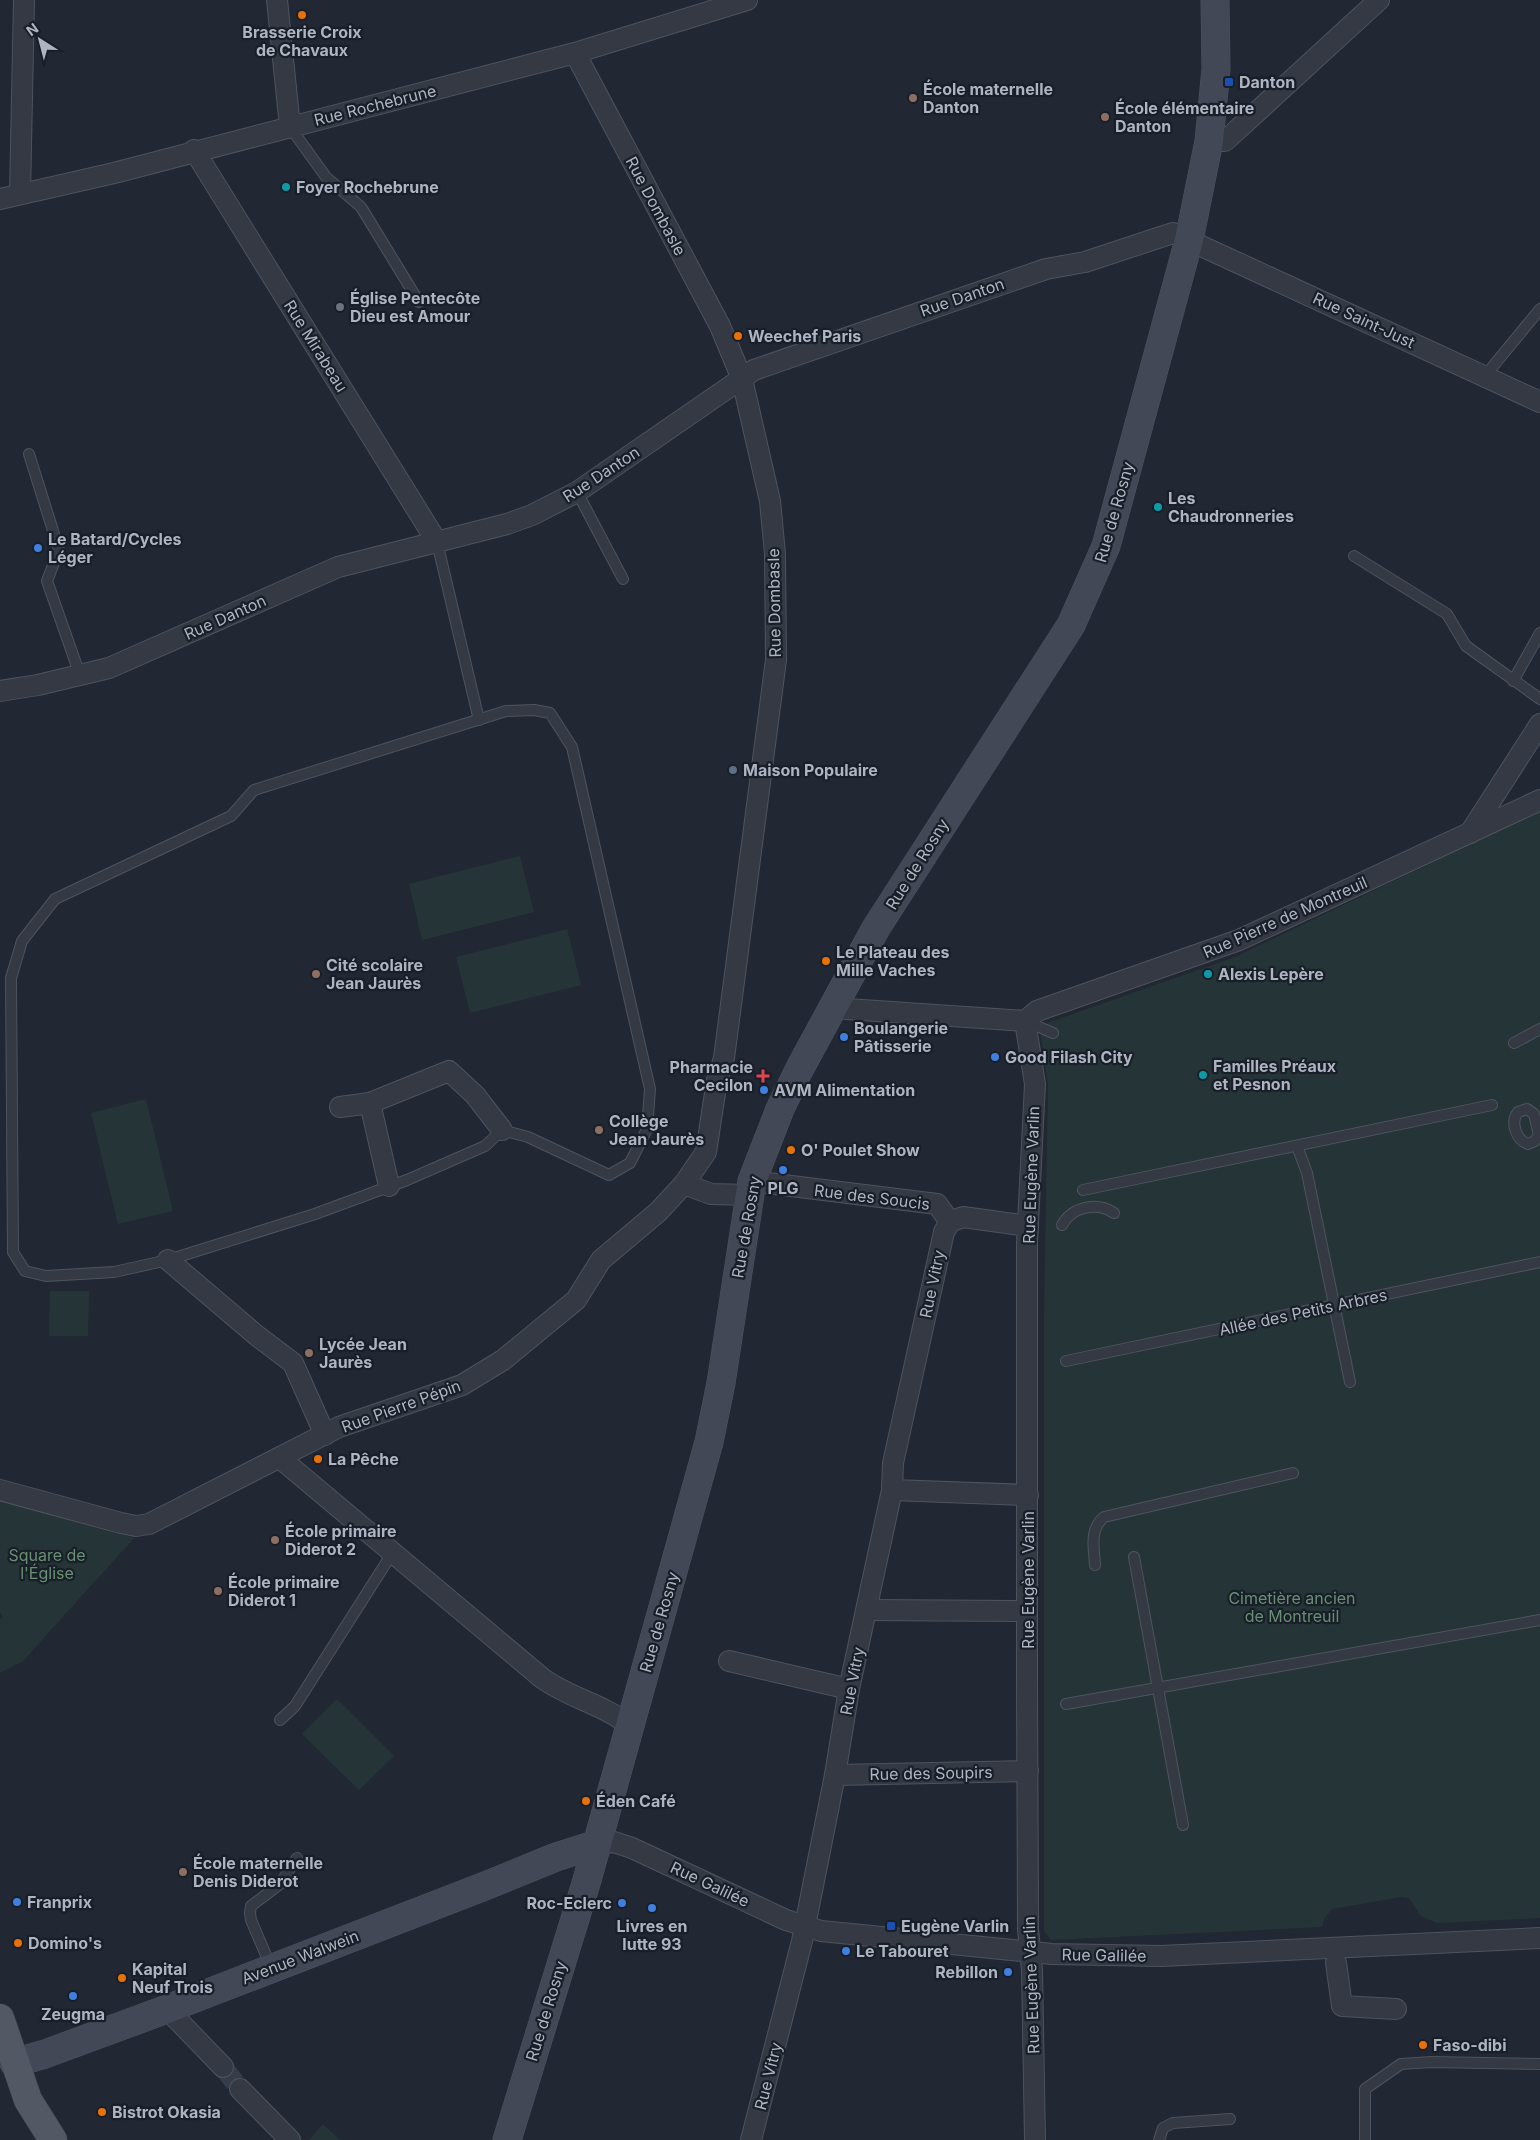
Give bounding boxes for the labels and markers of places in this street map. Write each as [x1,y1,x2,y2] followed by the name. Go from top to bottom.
[296,9,308,21] marker: Brasserie Croix de Chavaux
[242,22,362,60] place label: Brasserie Croix de Chavaux
[1239,72,1295,92] place label: Danton
[1223,76,1235,88] marker: Danton
[923,79,1053,117] place label: École maternelle Danton
[907,92,919,104] marker: École maternelle Danton
[1115,98,1254,136] place label: École élémentaire Danton
[1099,111,1111,123] marker: École élémentaire Danton
[296,177,439,197] place label: Foyer Rochebrune
[280,181,292,193] marker: Foyer Rochebrune
[350,288,480,326] place label: Église Pentecôte Dieu est Amour
[334,301,346,313] marker: Église Pentecôte Dieu est Amour
[748,326,861,346] place label: Weechef Paris
[732,330,744,342] marker: Weechef Paris
[1168,488,1294,526] place label: Les Chaudronneries
[1152,501,1164,513] marker: Les Chaudronneries
[48,529,181,567] place label: Le Batard/Cycles Léger
[32,542,44,554] marker: Le Batard/Cycles Léger
[743,760,878,780] place label: Maison Populaire
[727,764,739,776] marker: Maison Populaire
[836,942,949,980] place label: Le Plateau des Mille Vaches
[326,955,423,993] place label: Cité scolaire Jean Jaurès
[820,955,832,967] marker: Le Plateau des Mille Vaches
[1218,964,1324,984] place label: Alexis Lepère
[310,968,322,980] marker: Cité scolaire Jean Jaurès
[1202,968,1214,980] marker: Alexis Lepère
[854,1018,948,1056] place label: Boulangerie Pâtisserie
[838,1031,850,1043] marker: Boulangerie Pâtisserie
[1005,1047,1133,1067] place label: Good Filash City
[989,1051,1001,1063] marker: Good Filash City
[1213,1056,1336,1094] place label: Familles Préaux et Pesnon
[670,1057,753,1095] place label: Pharmacie Cecilon
[1197,1069,1209,1081] marker: Familles Préaux et Pesnon
[757,1070,769,1082] marker: Pharmacie Cecilon
[774,1080,915,1100] place label: AVM Alimentation
[758,1084,770,1096] marker: AVM Alimentation
[609,1111,704,1149] place label: Collège Jean Jaurès
[593,1124,605,1136] marker: Collège Jean Jaurès
[801,1140,920,1160] place label: O' Poulet Show
[785,1144,797,1156] marker: O' Poulet Show
[777,1164,789,1176] marker: PLG
[768,1178,798,1198] place label: PLG
[319,1334,407,1372] place label: Lycée Jean Jaurès
[303,1347,315,1359] marker: Lycée Jean Jaurès
[328,1449,399,1469] place label: La Pêche
[312,1453,324,1465] marker: La Pêche
[285,1521,397,1559] place label: École primaire Diderot 2
[269,1534,281,1546] marker: École primaire Diderot 2
[228,1572,340,1610] place label: École primaire Diderot 1
[212,1585,224,1597] marker: École primaire Diderot 1
[596,1791,676,1811] place label: Éden Café
[580,1795,592,1807] marker: Éden Café
[193,1853,323,1891] place label: École maternelle Denis Diderot
[177,1866,189,1878] marker: École maternelle Denis Diderot
[27,1892,92,1912] place label: Franprix
[526,1893,612,1913] place label: Roc-Eclerc
[11,1896,23,1908] marker: Franprix
[616,1897,628,1909] marker: Roc-Eclerc
[646,1902,658,1914] marker: Livres en lutte 93
[617,1916,687,1954] place label: Livres en lutte 93
[901,1916,1009,1936] place label: Eugène Varlin
[885,1920,897,1932] marker: Eugène Varlin
[28,1933,102,1953] place label: Domino's
[12,1937,24,1949] marker: Domino's
[856,1941,949,1961] place label: Le Tabouret
[840,1945,852,1957] marker: Le Tabouret
[132,1959,213,1997] place label: Kapital Neuf Trois
[935,1962,998,1982] place label: Rebillon
[1002,1966,1014,1978] marker: Rebillon
[116,1972,128,1984] marker: Kapital Neuf Trois
[67,1990,79,2002] marker: Zeugma
[41,2004,105,2024] place label: Zeugma
[1433,2035,1507,2055] place label: Faso-dibi
[1417,2039,1429,2051] marker: Faso-dibi
[112,2102,221,2122] place label: Bistrot Okasia
[96,2106,108,2118] marker: Bistrot Okasia

